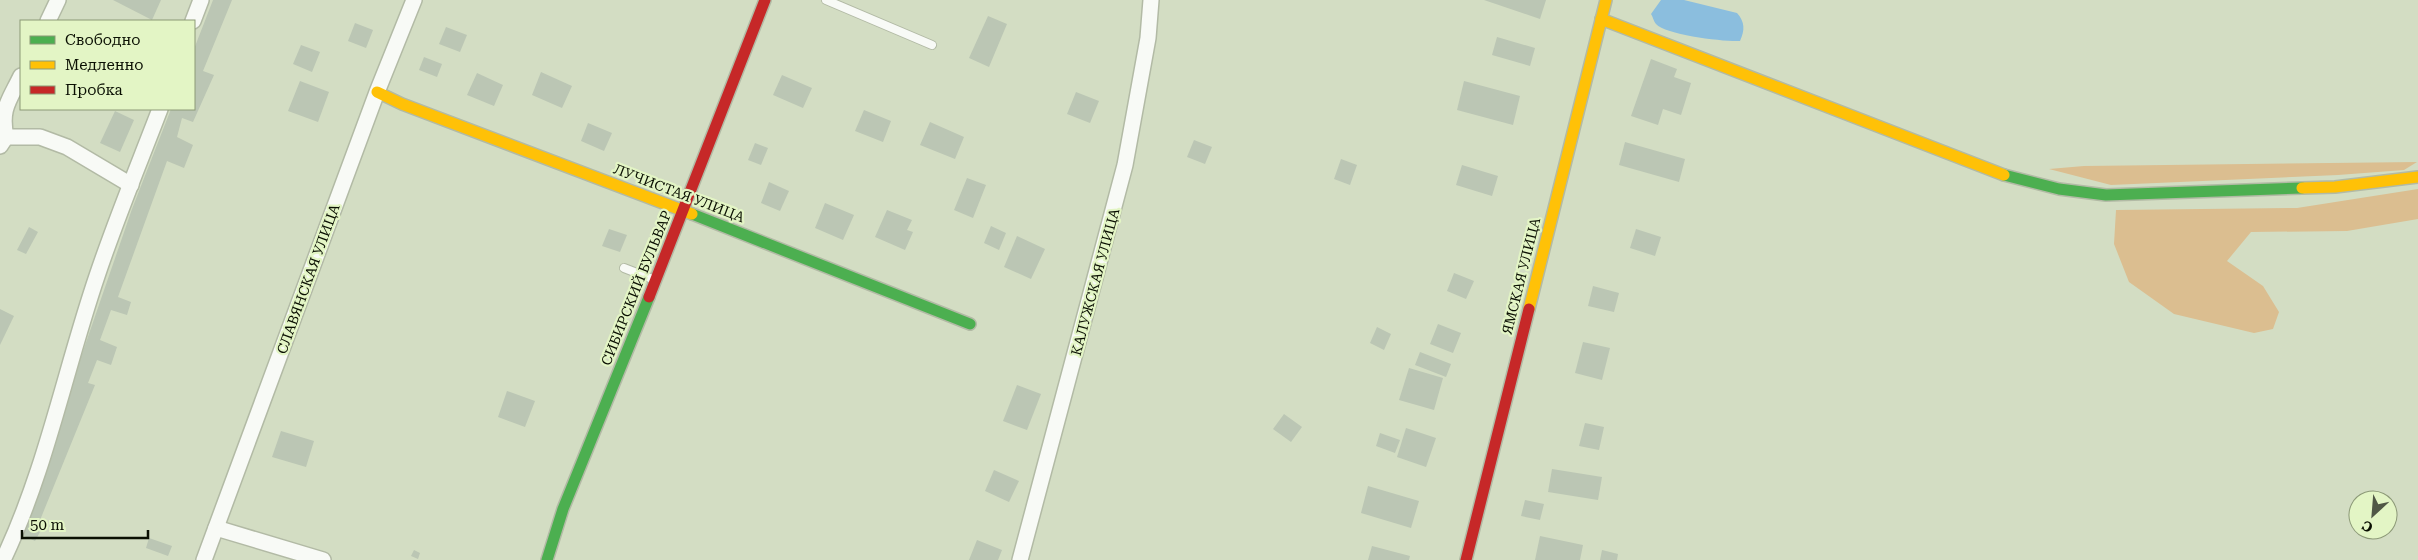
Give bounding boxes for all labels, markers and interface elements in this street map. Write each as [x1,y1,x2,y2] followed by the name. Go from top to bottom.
[20,20,195,110] legend
[65,31,140,49] text: Свободно
[65,56,144,74] text: Медленно
[65,81,123,99] text: Пробка
[611,161,747,225] street label: ЛУЧИСТАЯ УЛИЦА
[273,202,343,356] street label: СЛАВЯНСКАЯ УЛИЦА
[1068,206,1122,357] street label: КАЛУЖСКАЯ УЛИЦА
[598,208,674,368] street label: СИБИРСКИЙ БУЛЬВАР
[1499,216,1543,336] street label: ЯМСКАЯ УЛИЦА
[2348,490,2398,540] north arrow
[22,508,149,540] scale bar
[30,516,65,534] text: 50 m
[2359,517,2375,536] text: С

